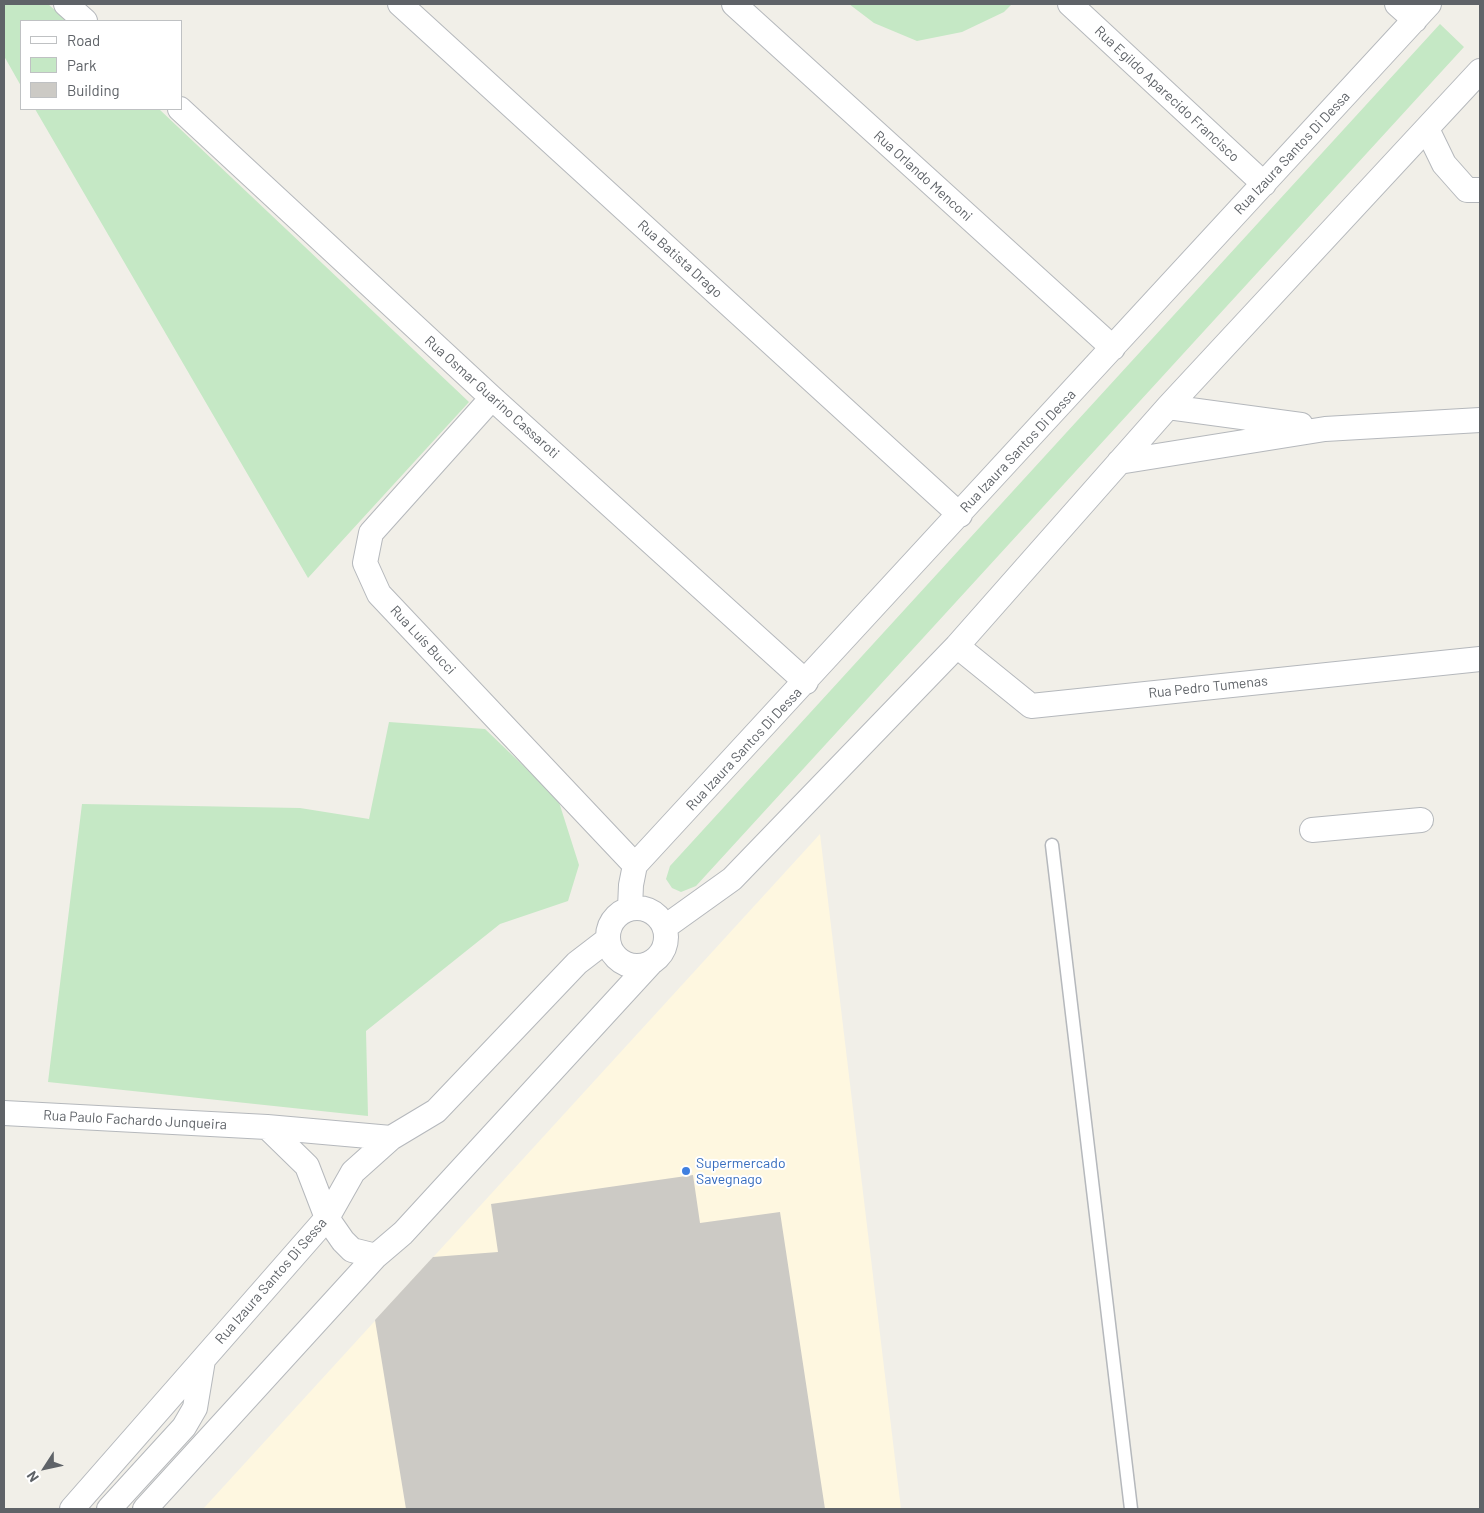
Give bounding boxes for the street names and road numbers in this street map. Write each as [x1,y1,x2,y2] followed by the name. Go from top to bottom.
[1091,23,1243,165] street label: Rua Egildo Aparecido Francisco
[1231,88,1353,218] street label: Rua Izaura Santos Di Dessa
[870,127,976,225] street label: Rua Orlando Menconi
[634,217,726,301] street label: Rua Batista Drago
[421,332,563,462] street label: Rua Osmar Guarino Cassaroti
[957,386,1079,516] street label: Rua Izaura Santos Di Dessa
[387,602,459,678] street label: Rua Luís Bucci
[1148,672,1268,702] street label: Rua Pedro Tumenas
[683,684,805,814] street label: Rua Izaura Santos Di Dessa
[43,1107,227,1133] street label: Rua Paulo Fachardo Junqueira
[212,1215,330,1347] street label: Rua Izaura Santos Di Sessa

